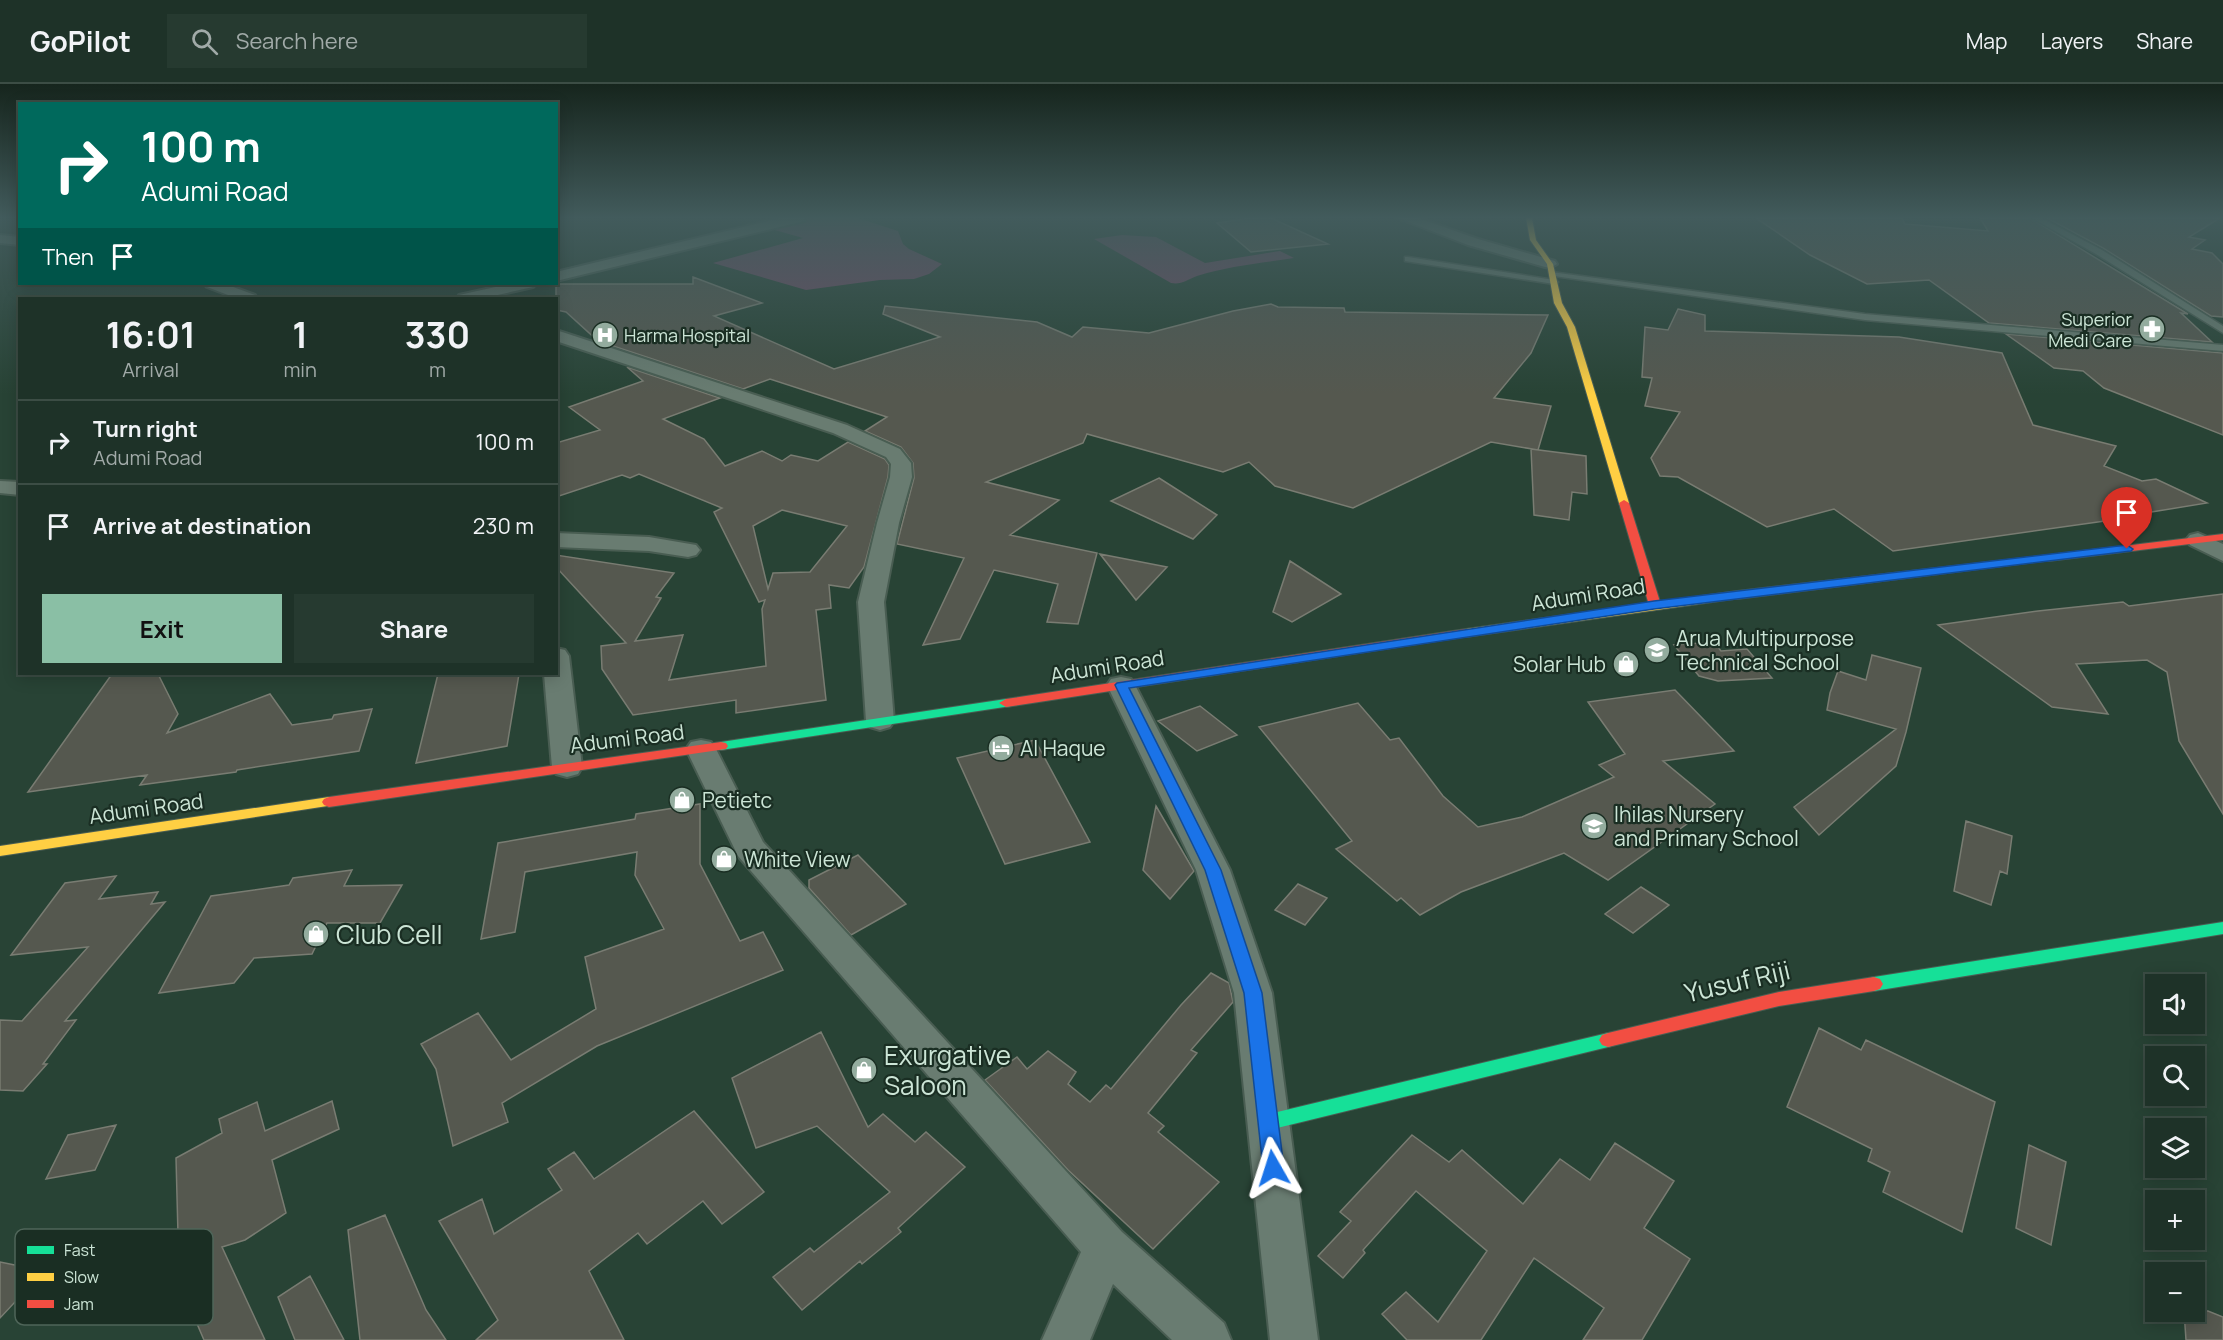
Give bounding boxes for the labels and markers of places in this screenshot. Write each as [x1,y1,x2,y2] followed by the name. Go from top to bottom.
[2048,307,2133,352] place label: Superior Medi Care
[2137,314,2167,344] pharmacy icon: Superior Medi Care
[590,320,620,350] hospital icon: Harma Hospital
[624,323,750,347] place label: Harma Hospital
[2101,487,2152,549] pin
[1676,624,1854,676] place label: Arua Multipurpose Technical School
[1642,635,1672,665] school or university icon: Arua Multipurpose Technical School
[1611,649,1641,679] shop icon: Solar Hub
[1513,650,1606,678] place label: Solar Hub
[986,733,1016,763] hotel icon: Al Haque
[1020,734,1106,762] place label: Al Haque
[667,785,697,815] shop icon: Petietc
[702,786,772,814] place label: Petietc
[1614,800,1799,852] place label: Ihilas Nursery and Primary School
[1579,811,1609,841] school or university icon: Ihilas Nursery and Primary School
[709,844,739,874] shop icon: White View
[744,845,851,873] place label: White View
[336,916,443,952] place label: Club Cell
[301,919,331,949] shop icon: Club Cell
[884,1037,1011,1103] place label: Exurgative Saloon
[849,1055,879,1085] shop icon: Exurgative Saloon

